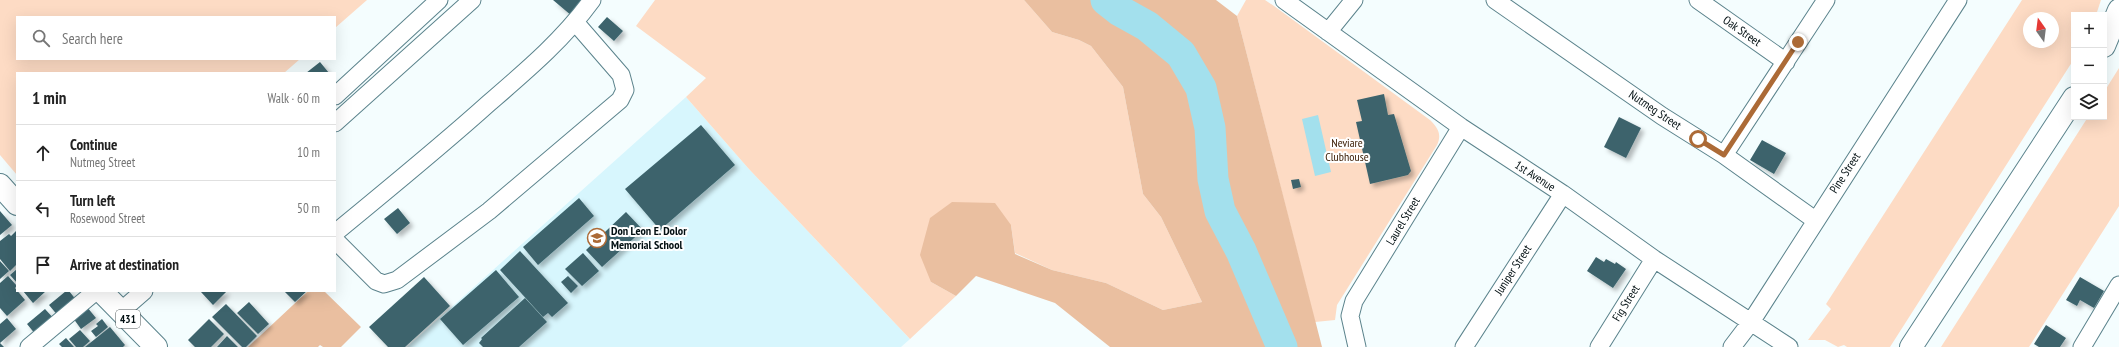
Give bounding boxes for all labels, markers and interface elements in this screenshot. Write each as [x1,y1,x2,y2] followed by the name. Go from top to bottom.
[1720,12,1765,50] street label: Oak Street
[2023,12,2059,48] north arrow
[2071,12,2107,120] map controls
[2071,12,2107,48] button: +
[16,16,336,60] search box
[30,27,52,49] icon: search
[62,29,123,48] text: Search here
[1789,33,1807,51] route end
[2071,48,2107,84] button: −
[2071,84,2107,120] button: layers
[32,87,66,109] text: 1 min
[1626,87,1685,133] street label: Nutmeg Street
[268,90,320,107] text: Walk · 60 m
[1689,130,1707,148] route start
[70,135,117,154] text: Continue
[1325,135,1369,164] park label: Neviare Clubhouse
[32,142,54,164] icon: ahead
[297,144,320,161] text: 10 m
[1826,149,1864,196] street label: Pine Street
[70,154,135,171] text: Nutmeg Street
[1512,157,1558,194] street label: 1st Avenue
[70,191,115,210] text: Turn left
[1382,193,1423,247] street label: Laurel Street
[32,198,54,220] icon: left
[297,200,320,217] text: 50 m
[70,210,145,227] text: Rosewood Street
[611,223,687,252] place label: Don Leon E. Dolor Memorial School
[586,227,608,249] school or university icon: Don Leon E. Dolor Memorial School
[1490,241,1535,298] street label: Juniper Street
[32,254,54,276] icon: arrive
[70,255,179,274] text: Arrive at destination
[1609,281,1643,324] street label: Fig Street
[116,310,140,328] road number: 431

